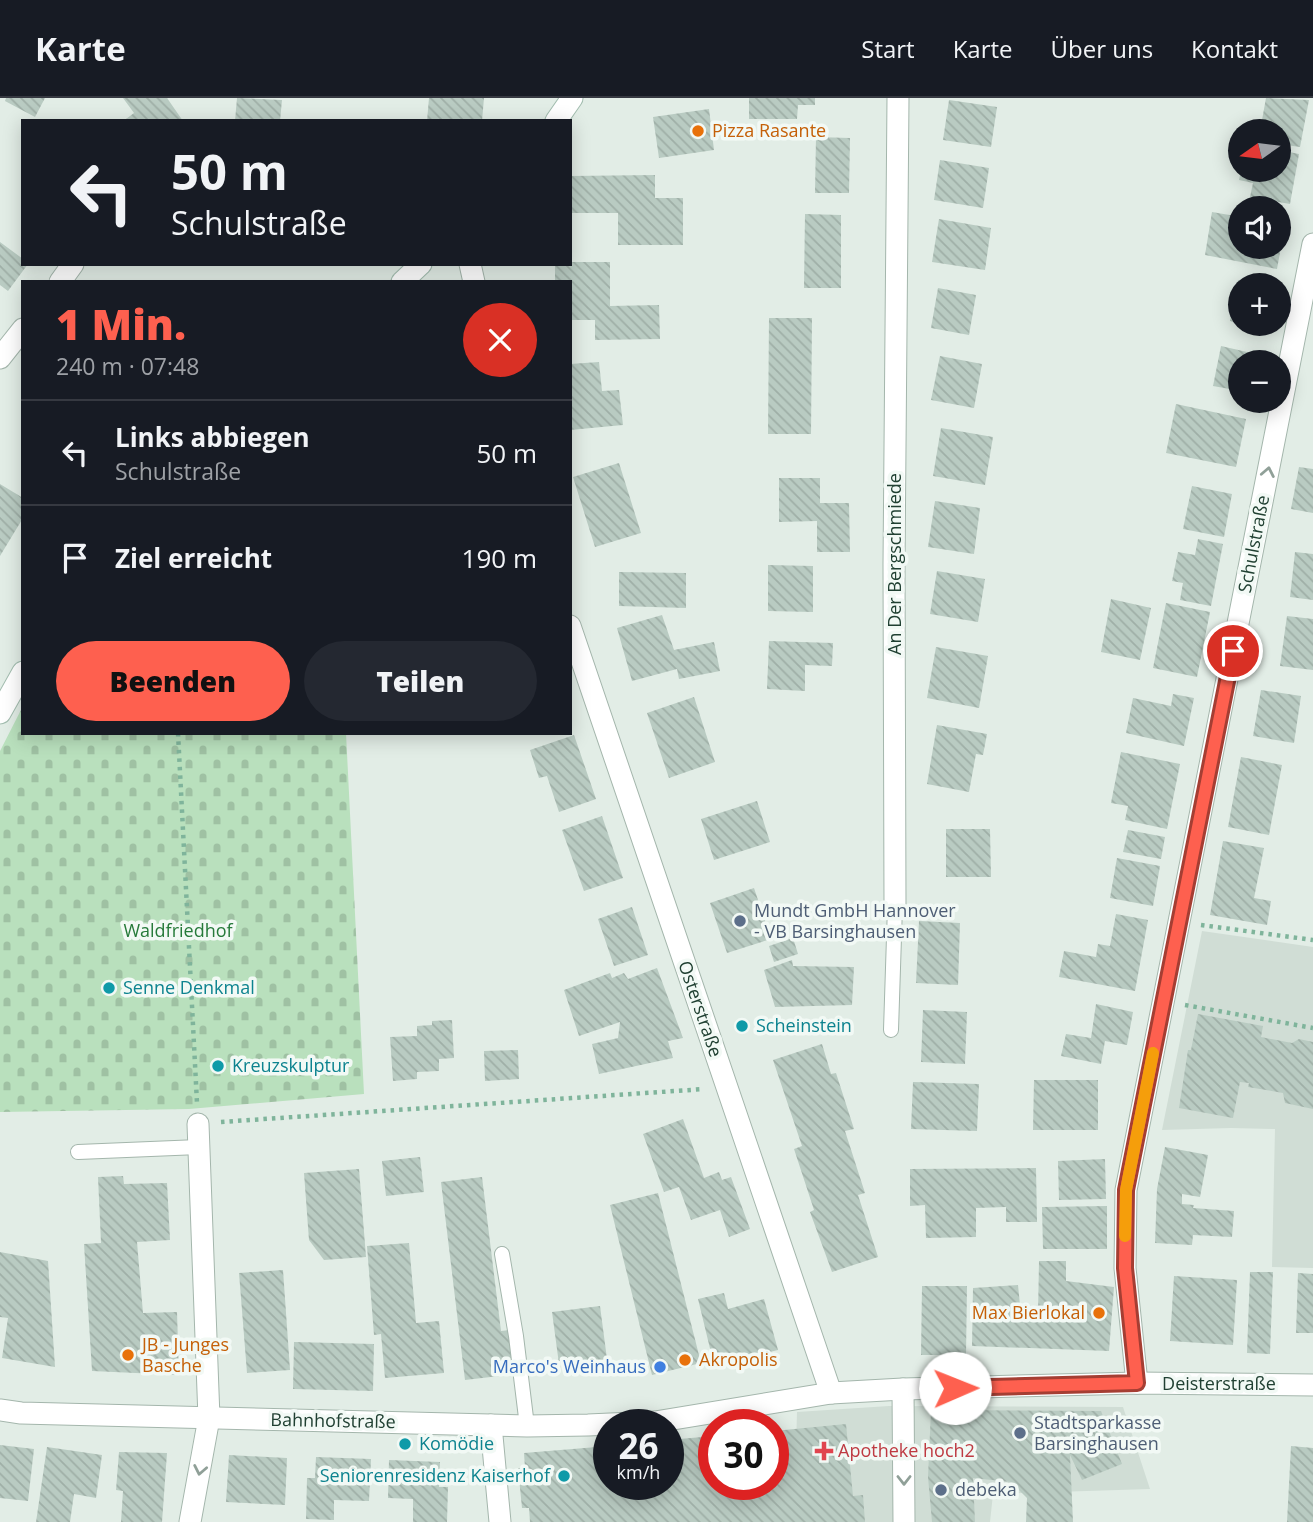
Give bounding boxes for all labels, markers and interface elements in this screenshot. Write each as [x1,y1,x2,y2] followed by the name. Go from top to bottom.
[35,26,126,71] text: Karte
[861,32,915,65] text: Start
[953,32,1013,65] text: Karte
[1051,32,1153,65] text: Über uns
[1191,32,1278,65] text: Kontakt
[712,118,826,142] place label: Pizza Rasante
[1228,119,1292,182] north arrow
[1228,119,1291,413] map controls
[690,123,706,139] marker: Pizza Rasante
[171,138,288,204] text: 50 m
[56,147,147,238] icon: left
[1228,196,1291,259] button: sound
[171,201,347,244] text: Schulstraße
[1228,273,1291,336] button: +
[56,295,186,352] text: 1 Min.
[463,303,537,377] button: close
[56,350,199,382] text: 240 m · 07:48
[1228,350,1291,413] button: −
[115,419,310,455] text: Links abbiegen
[56,434,94,472] icon: left
[476,435,537,471] text: 50 m
[115,455,241,487] text: Schulstraße
[1260,466,1275,478] one-way arrow
[882,473,906,655] street label: An Der Bergschmiede
[1232,493,1274,595] street label: Schulstraße
[56,539,94,577] icon: arrive
[115,540,272,576] text: Ziel erreicht
[462,540,537,576] text: 190 m
[1203,621,1263,681] pin
[1214,632,1252,670] icon: arrive
[56,641,290,721] button: Beenden
[304,641,537,721] button: Teilen
[754,898,956,943] place label: Mundt GmbH Hannover - VB Barsinghausen
[732,913,748,929] marker: Mundt GmbH Hannover - VB Barsinghausen
[123,918,234,942] park label: Waldfriedhof
[673,957,729,1060] street label: Osterstraße
[123,975,255,999] place label: Senne Denkmal
[101,980,117,996] marker: Senne Denkmal
[756,1013,852,1037] place label: Scheinstein
[734,1018,750,1034] marker: Scheinstein
[232,1053,350,1077] place label: Kreuzskulptur
[210,1058,226,1074] marker: Kreuzskulptur
[972,1300,1085,1324] place label: Max Bierlokal
[1091,1305,1107,1321] marker: Max Bierlokal
[140,1332,229,1377] place label: JB - Junges Basche
[120,1347,136,1363] marker: JB - Junges Basche
[699,1347,778,1371] place label: Akropolis
[918,1351,992,1425] position arrow
[677,1352,693,1368] marker: Akropolis
[493,1354,646,1378] place label: Marco's Weinhaus
[652,1359,668,1375] marker: Marco's Weinhaus
[1162,1371,1276,1395] street label: Deisterstraße
[270,1407,396,1433] street label: Bahnhofstraße
[698,1409,789,1500] speed limit sign: 30
[1034,1410,1161,1455] place label: Stadtsparkasse Barsinghausen
[618,1422,659,1469] text: 26
[1012,1425,1028,1441] marker: Stadtsparkasse Barsinghausen
[419,1431,494,1455] place label: Komödie
[397,1436,413,1452] marker: Komödie
[838,1438,975,1462] place label: Apotheke hoch2
[816,1443,832,1459] marker: Apotheke hoch2
[617,1460,660,1484] text: km/h
[320,1463,551,1487] place label: Seniorenresidenz Kaiserhof
[193,1464,208,1476] one-way arrow
[556,1468,572,1484] marker: Seniorenresidenz Kaiserhof
[896,1475,912,1486] one-way arrow
[955,1477,1017,1501] place label: debeka
[933,1482,949,1498] marker: debeka

